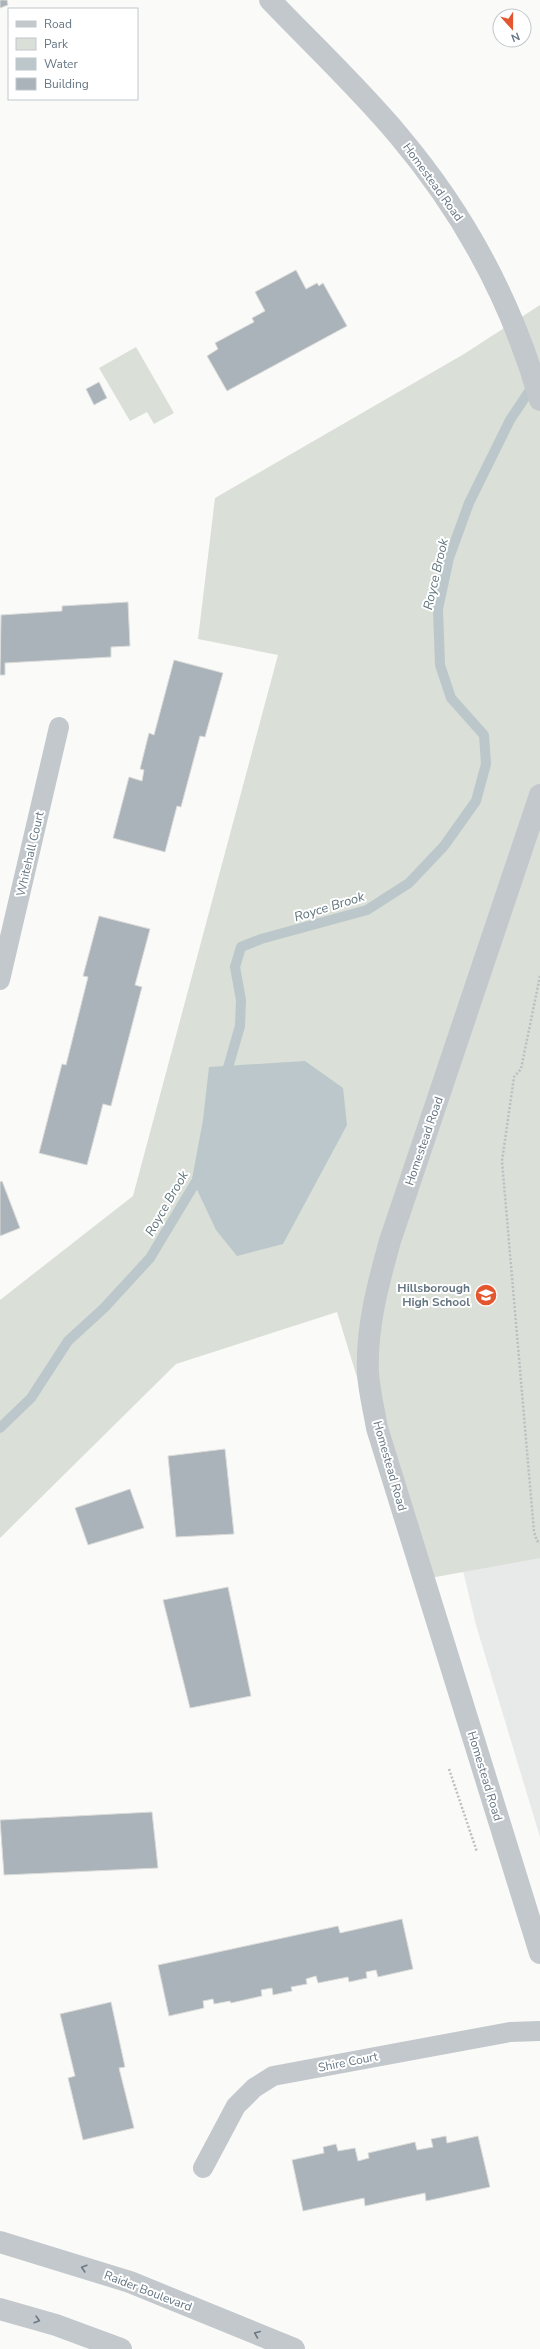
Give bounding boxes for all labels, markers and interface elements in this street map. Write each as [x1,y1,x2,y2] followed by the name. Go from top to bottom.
[8,8,138,100] legend
[492,8,532,48] north arrow
[44,16,72,32] text: Road
[509,28,522,45] text: N
[44,36,69,52] text: Park
[44,56,78,72] text: Water
[44,76,89,92] text: Building
[399,140,467,224] street label: Homestead Road
[419,536,453,612] water label: Royce Brook
[12,809,48,898] street label: Whitehall Court
[292,888,367,926] water label: Royce Brook
[401,1094,447,1188] street label: Homestead Road
[141,1167,193,1239] water label: Royce Brook
[397,1280,470,1310] place label: Hillsborough High School
[473,1282,499,1308] school or university icon: Hillsborough High School
[369,1419,411,1513] street label: Homestead Road
[464,1729,506,1823] street label: Homestead Road
[317,2048,380,2076] street label: Shire Court
[80,2264,87,2273] one-way arrow
[102,2267,194,2315] street label: Raider Boulevard
[34,2315,41,2324] one-way arrow
[254,2331,261,2339] one-way arrow

